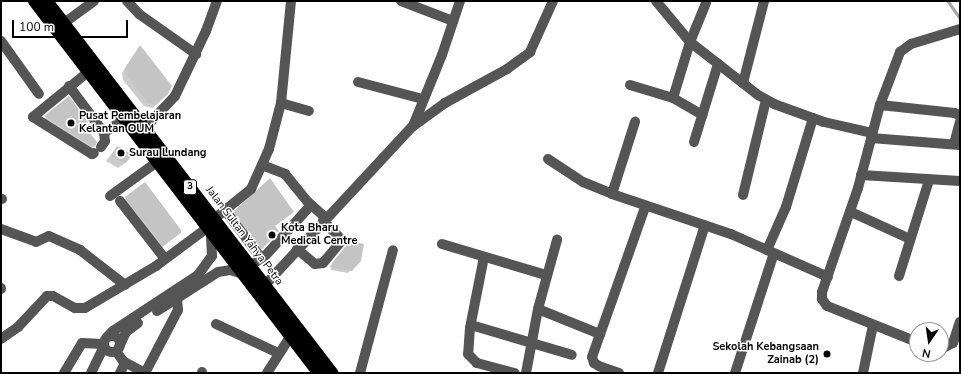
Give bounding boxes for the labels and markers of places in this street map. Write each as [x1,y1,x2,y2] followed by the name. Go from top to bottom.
[79,110,181,136] place label: Pusat Pembelajaran Kelantan OUM
[66,118,76,128] marker: Pusat Pembelajaran Kelantan OUM
[129,146,206,160] place label: Surau Lundang
[116,148,126,158] marker: Surau Lundang
[281,222,357,248] place label: Kota Bharu Medical Centre
[266,229,278,241] marker: Kota Bharu Medical Centre
[712,341,819,367] place label: Sekolah Kebangsaan Zainab (2)
[822,349,832,359] marker: Sekolah Kebangsaan Zainab (2)

